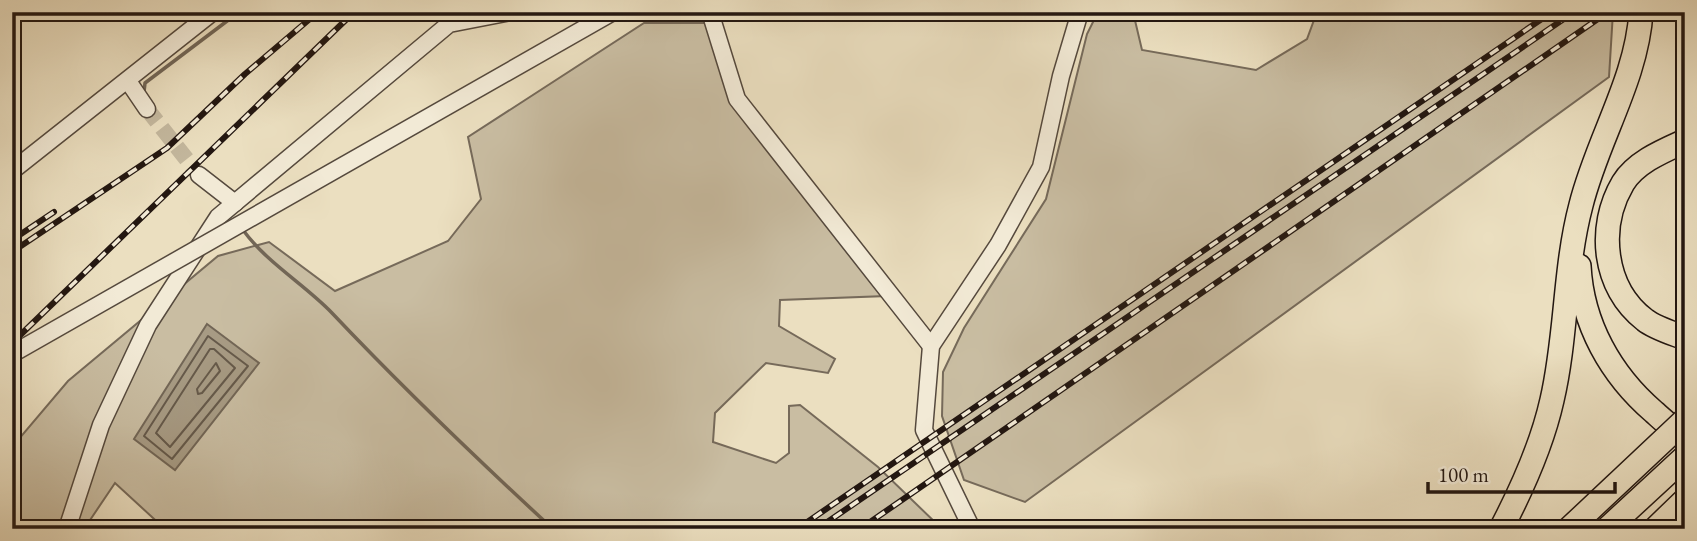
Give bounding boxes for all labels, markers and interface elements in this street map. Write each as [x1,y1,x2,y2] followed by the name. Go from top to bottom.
[1428,450,1615,494] scale bar
[1438,461,1489,488] text: 100 m

